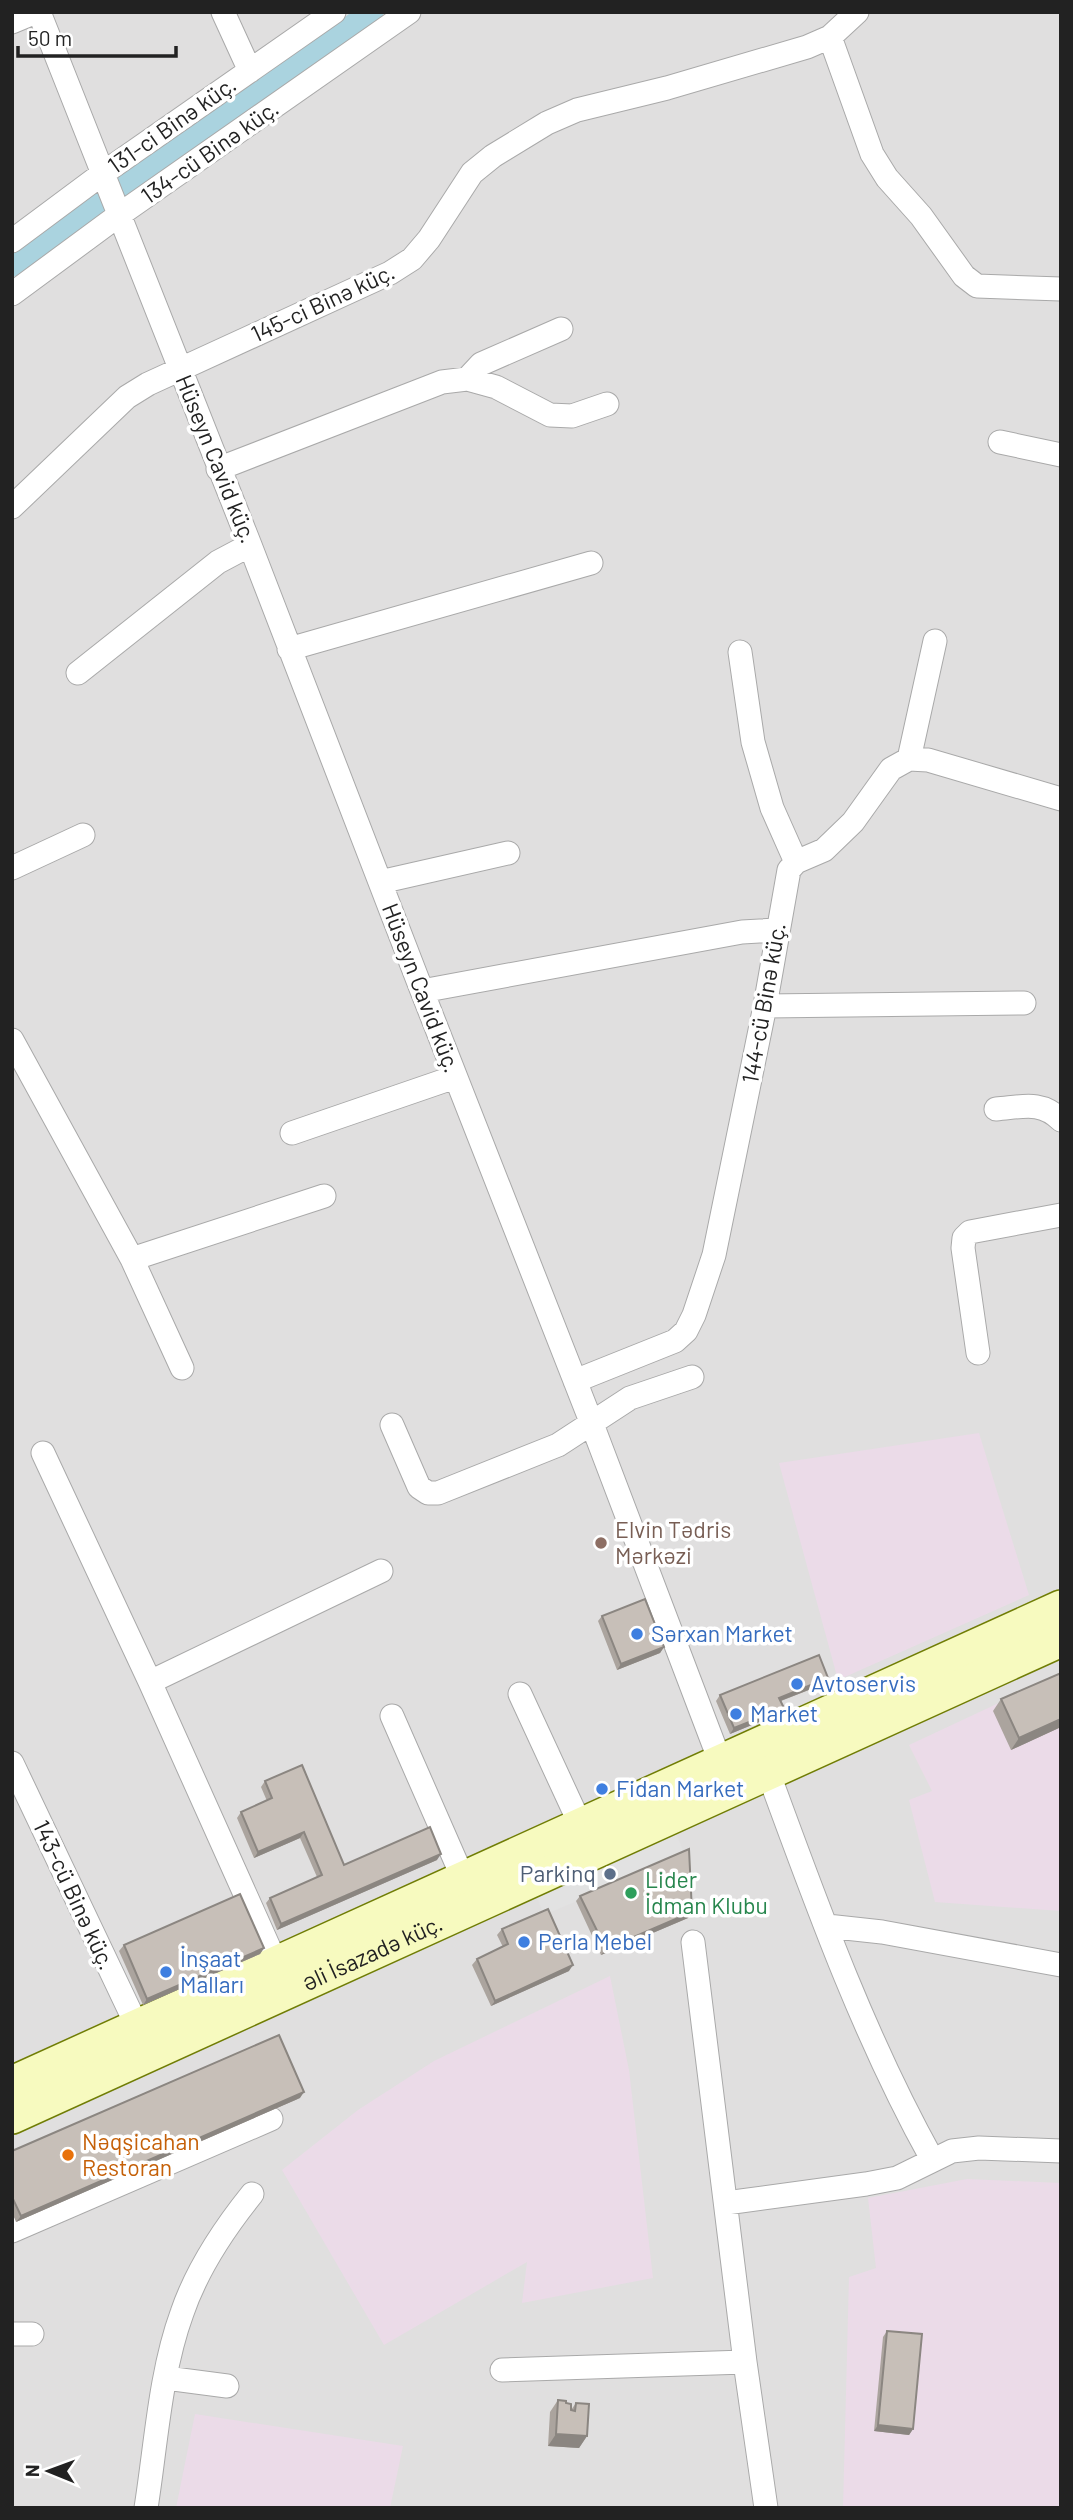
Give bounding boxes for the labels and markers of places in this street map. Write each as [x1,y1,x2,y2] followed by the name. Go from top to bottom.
[615,1515,731,1569] place label: Elvin Tədris Mərkəzi
[593,1535,609,1551] marker: Elvin Tədris Mərkəzi
[651,1619,793,1647] place label: Sərxan Market
[629,1626,645,1642] marker: Sərxan Market
[811,1669,916,1697] place label: Avtoservis
[789,1676,805,1692] marker: Avtoservis
[750,1699,818,1727] place label: Market
[728,1706,744,1722] marker: Market
[616,1774,744,1802] place label: Fidan Market
[594,1781,610,1797] marker: Fidan Market
[520,1859,596,1887] place label: Parkinq
[645,1865,768,1919] place label: Lider İdman Klubu
[602,1866,618,1882] marker: Parkinq
[623,1885,639,1901] marker: Lider İdman Klubu
[538,1927,652,1955] place label: Perla Mebel
[516,1934,532,1950] marker: Perla Mebel
[180,1944,244,1998] place label: İnşaat Malları
[158,1964,174,1980] marker: İnşaat Malları
[82,2127,200,2181] place label: Nəqşicahan Restoran
[60,2147,76,2163] marker: Nəqşicahan Restoran

